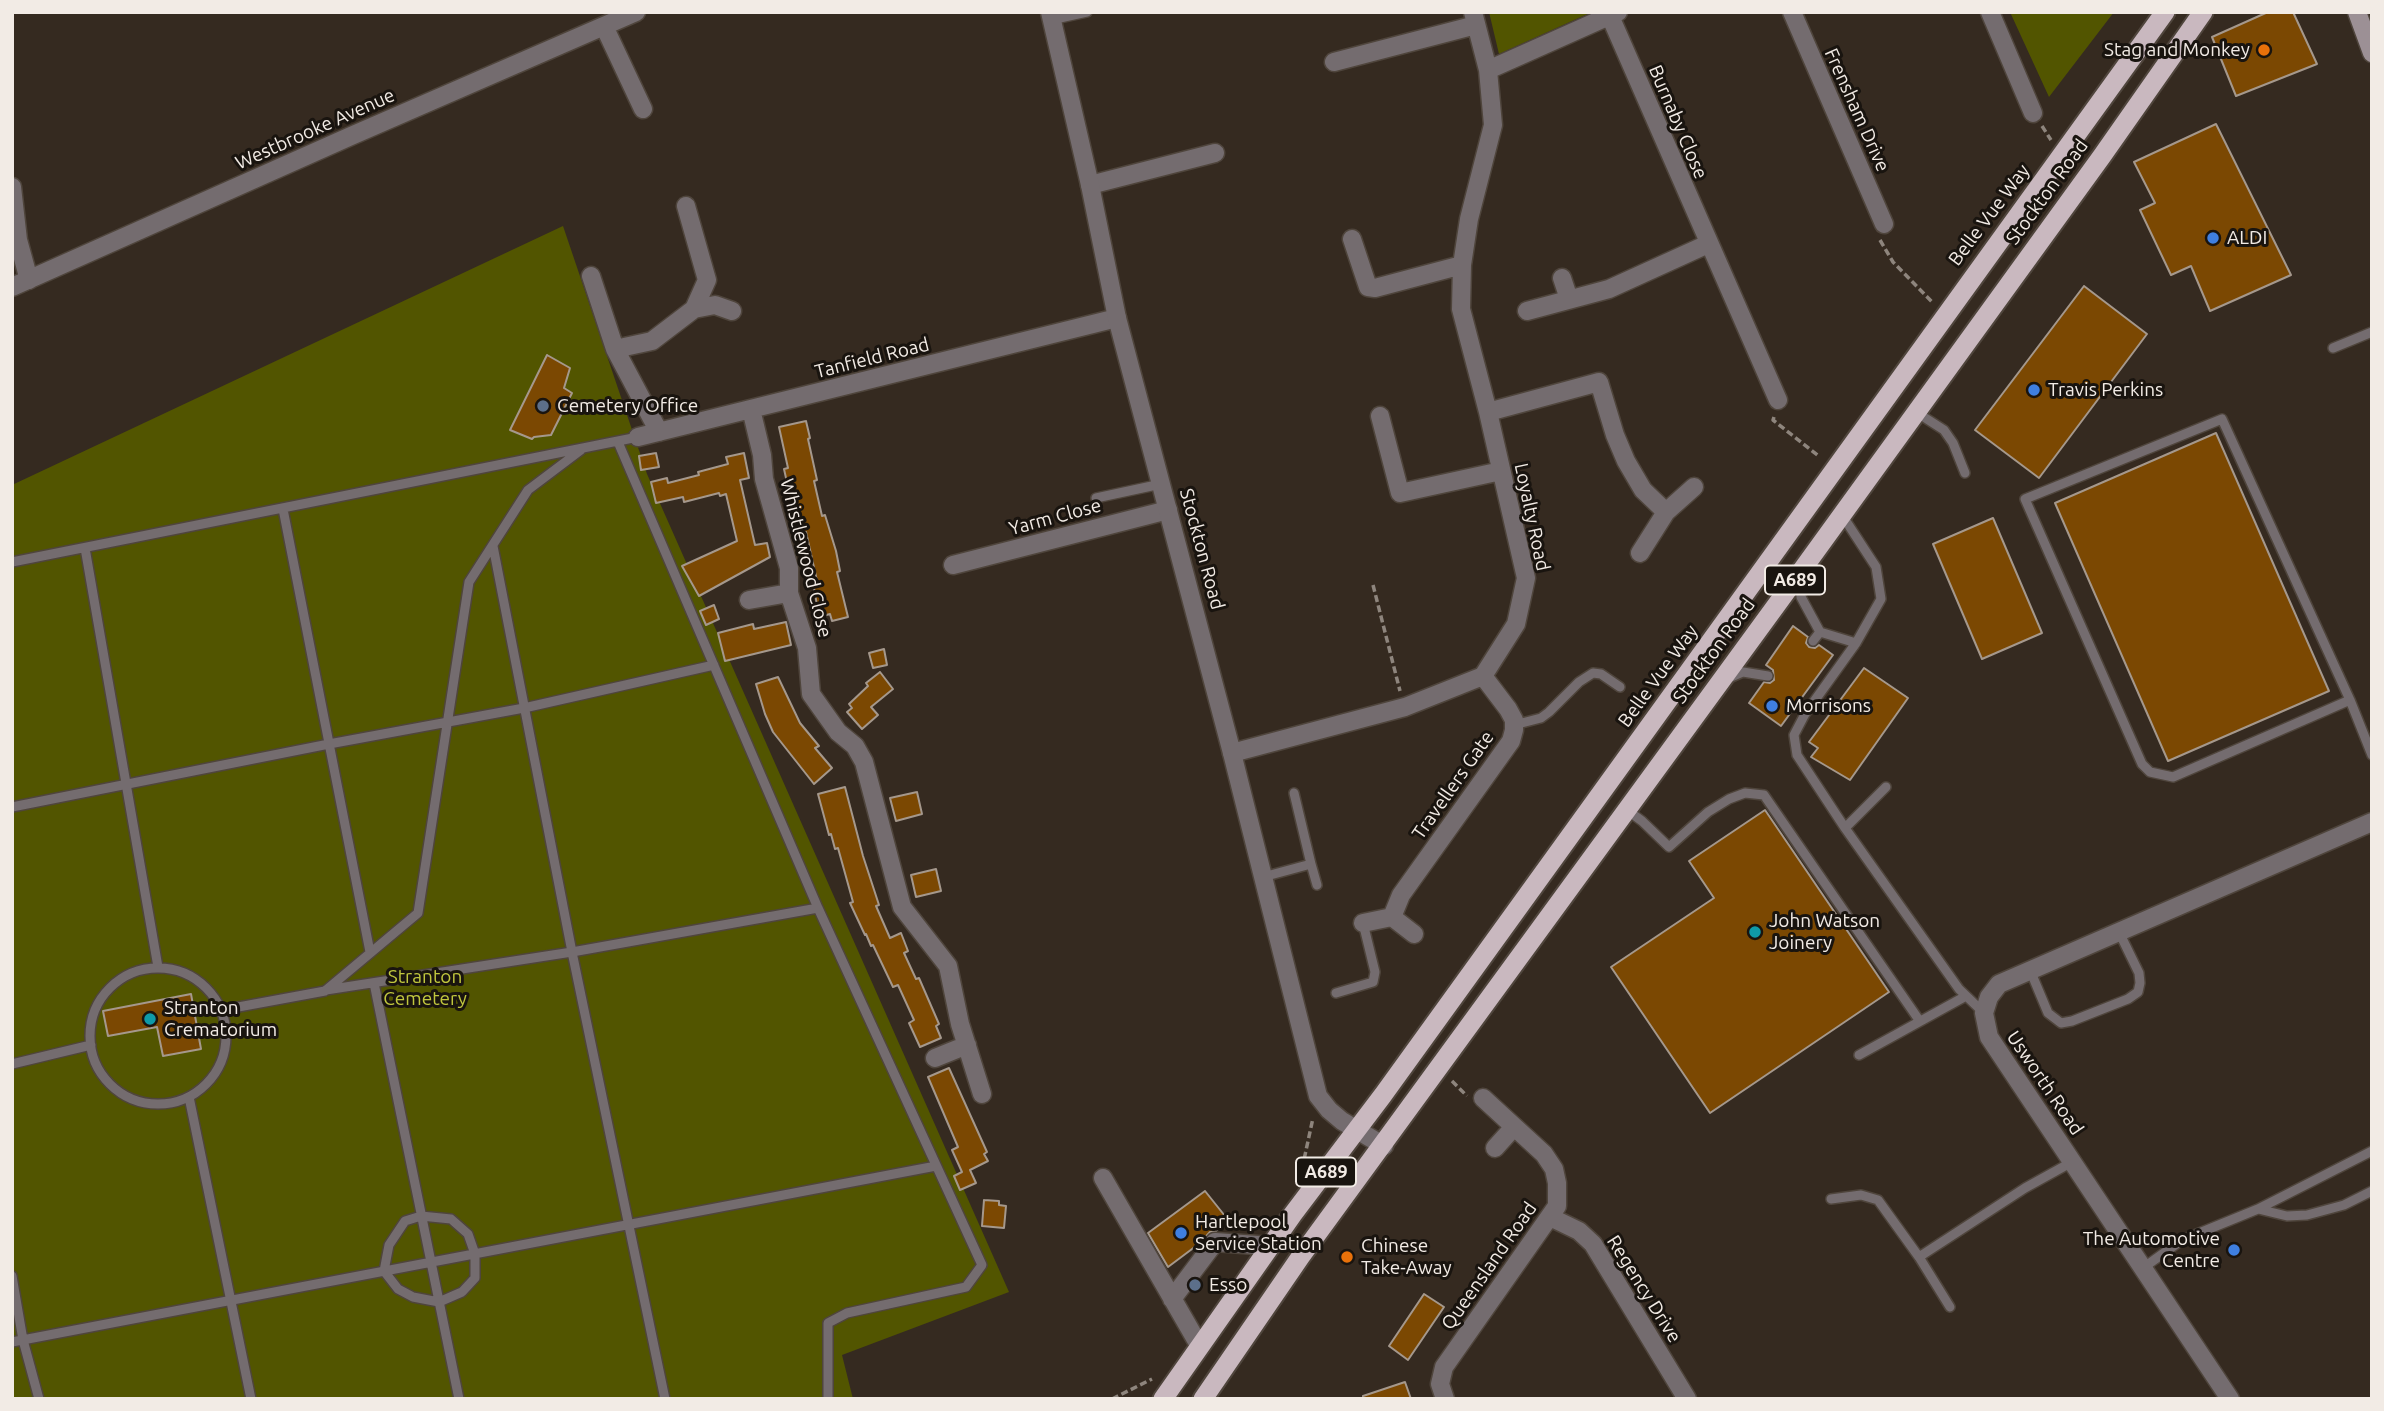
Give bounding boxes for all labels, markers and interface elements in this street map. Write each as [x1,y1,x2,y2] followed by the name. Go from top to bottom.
[2104,39,2250,61] place label: Stag and Monkey
[2256,42,2272,58] marker: Stag and Monkey
[1820,45,1894,175] street label: Frensham Drive
[1644,61,1712,183] street label: Burnaby Close
[232,84,398,174] street label: Westbrooke Avenue
[2001,135,2093,249] street label: Stockton Road
[1944,160,2034,270] street label: Belle Vue Way
[2227,227,2267,249] place label: ALDI
[2205,230,2221,246] marker: ALDI
[812,333,932,383] street label: Tanfield Road
[2048,379,2163,401] place label: Travis Perkins
[2026,382,2042,398] marker: Travis Perkins
[557,395,698,417] place label: Cemetery Office
[535,398,551,414] marker: Cemetery Office
[1509,461,1555,573] street label: Loyalty Road
[775,476,837,640] street label: Whistlewood Close
[1175,486,1229,612] street label: Stockton Road
[1006,494,1104,540] street label: Yarm Close
[1765,566,1825,594] road number: A689
[1668,594,1760,708] street label: Stockton Road
[1613,620,1703,732] street label: Belle Vue Way
[1786,695,1871,717] place label: Morrisons
[1764,698,1780,714] marker: Morrisons
[1407,726,1499,844] street label: Travellers Gate
[1769,910,1880,954] place label: John Watson Joinery
[1747,924,1763,940] marker: John Watson Joinery
[383,966,467,1010] park label: Stranton Cemetery
[164,997,277,1041] place label: Stranton Crematorium
[142,1011,158,1027] marker: Stranton Crematorium
[2002,1027,2088,1139] street label: Usworth Road
[1296,1157,1356,1186] road number: A689
[1436,1198,1542,1334] street label: Queensland Road
[1195,1211,1322,1255] place label: Hartlepool Service Station
[1173,1225,1189,1241] marker: Hartlepool Service Station
[2083,1228,2220,1272] place label: The Automotive Centre
[1602,1231,1686,1347] street label: Regency Drive
[1361,1235,1452,1279] place label: Chinese Take-Away
[2226,1242,2242,1258] marker: The Automotive Centre
[1339,1249,1355,1265] marker: Chinese Take-Away
[1209,1274,1247,1296] place label: Esso
[1187,1277,1203,1293] marker: Esso

